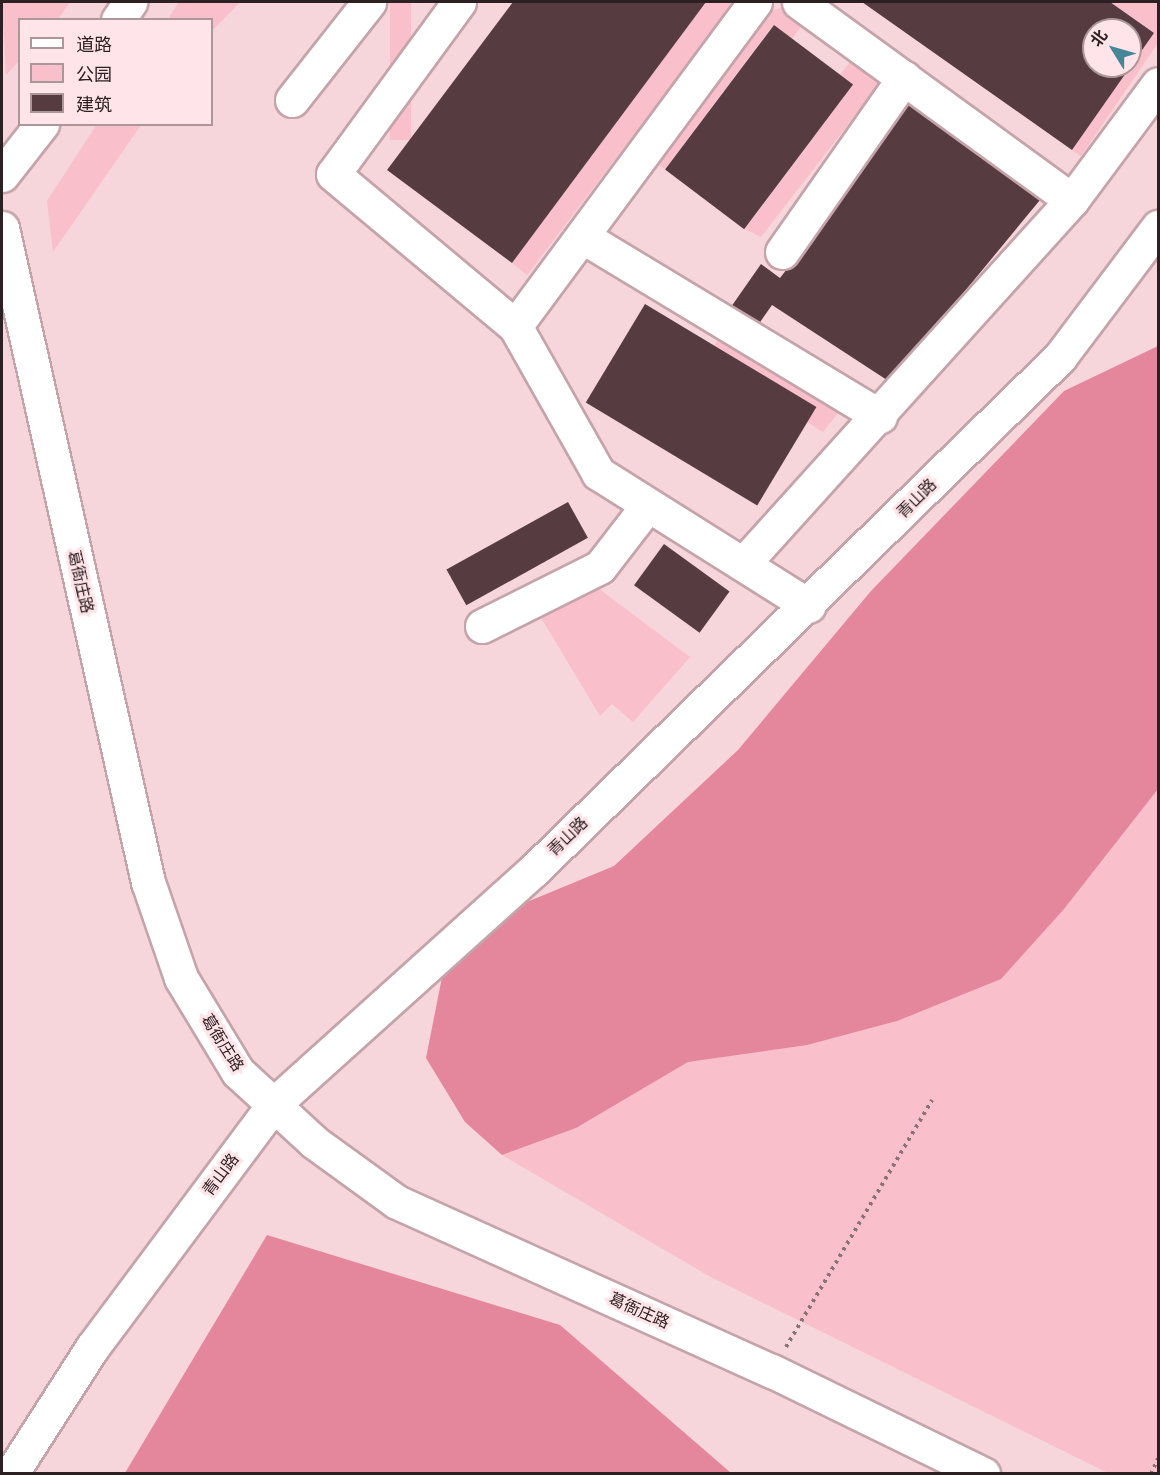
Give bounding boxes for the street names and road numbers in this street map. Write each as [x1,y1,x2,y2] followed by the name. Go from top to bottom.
[893,475,941,523] street label: 青山路
[63,549,97,615] street label: 葛衙庄路
[544,813,592,861] street label: 青山路
[197,1011,247,1075] street label: 葛衙庄路
[199,1150,243,1200] street label: 青山路
[606,1289,672,1333] street label: 葛衙庄路

